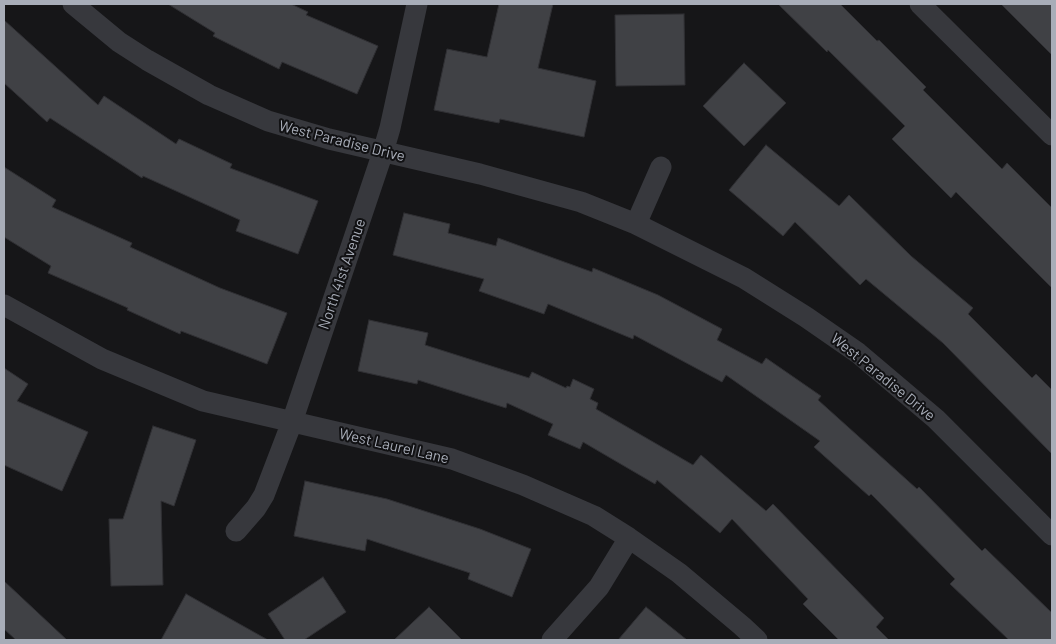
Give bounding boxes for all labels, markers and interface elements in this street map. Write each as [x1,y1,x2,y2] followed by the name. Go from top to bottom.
[277,117,407,165] street label: West Paradise Drive
[315,216,369,332] street label: North 41st Avenue
[827,329,939,425] street label: West Paradise Drive
[337,425,451,467] street label: West Laurel Lane

